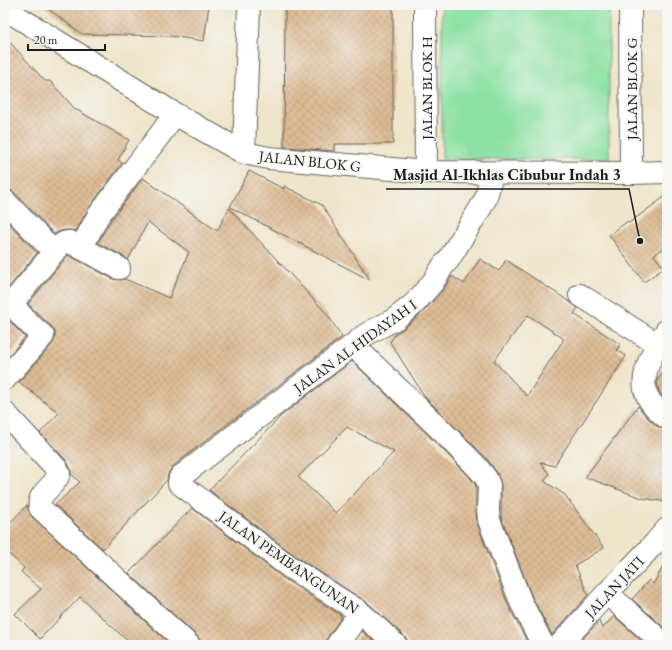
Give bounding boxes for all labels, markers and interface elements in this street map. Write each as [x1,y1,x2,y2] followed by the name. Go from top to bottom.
[28,26,105,52] scale bar
[34,32,58,48] text: 20 m
[417,36,436,142] street label: JALAN BLOK H
[622,38,641,142] street label: JALAN BLOK G
[256,146,362,176] street label: JALAN BLOK G
[386,161,629,189] callout: Masjid Al-Ikhlas Cibubur Indah 3
[393,164,621,185] text: Masjid Al-Ikhlas Cibubur Indah 3
[288,295,420,398] street label: JALAN AL HIDAYAH I
[214,505,363,618] street label: JALAN PEMBANGUNAN
[579,552,648,624] street label: JALAN JATI

